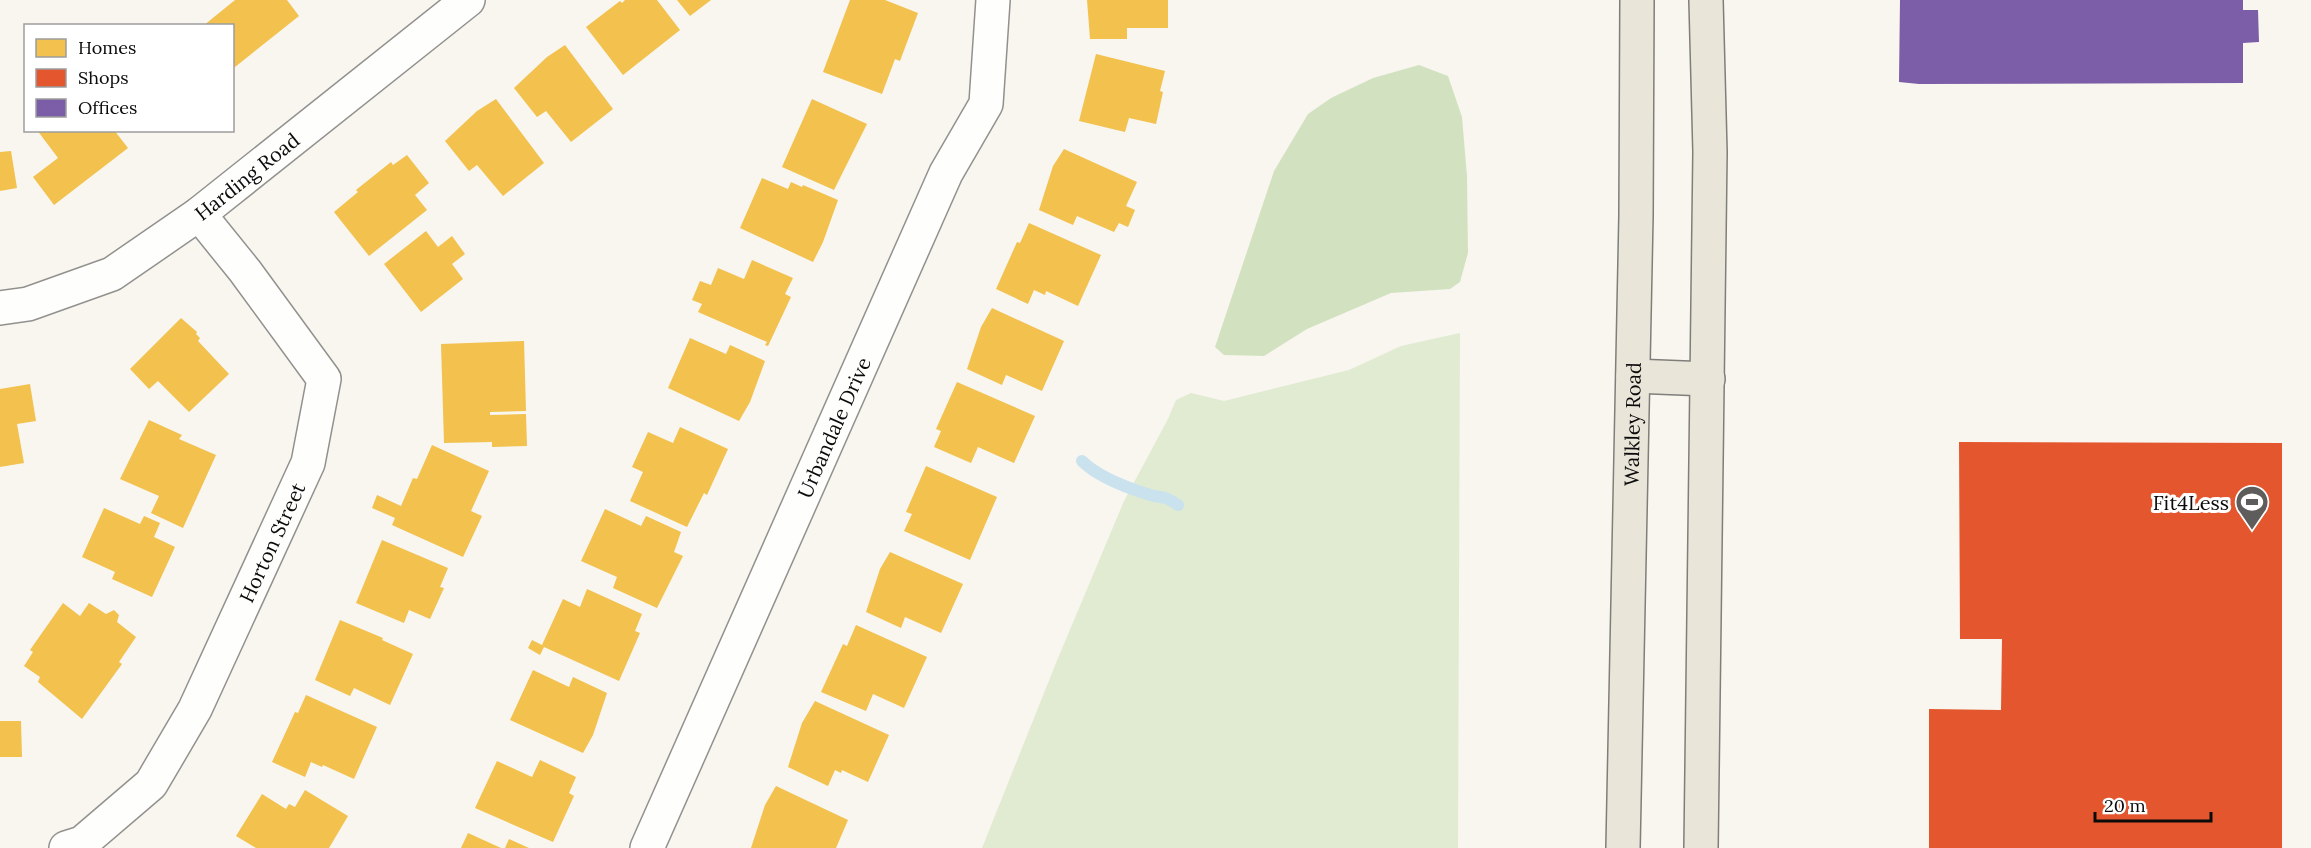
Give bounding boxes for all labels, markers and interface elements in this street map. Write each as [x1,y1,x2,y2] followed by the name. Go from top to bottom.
[24,24,234,132] legend
[78,36,136,59] text: Homes
[78,66,129,89] text: Shops
[78,96,137,119] text: Offices
[189,127,304,225] street label: Harding Road
[791,353,876,502] street label: Urbandale Drive
[1618,362,1645,486] street label: Walkley Road
[233,478,310,606] street label: Horton Street
[2234,484,2270,531] sports icon: Fit4Less
[2153,490,2229,515] place label: Fit4Less
[2095,785,2210,823] scale bar
[2104,794,2146,817] text: 20 m

